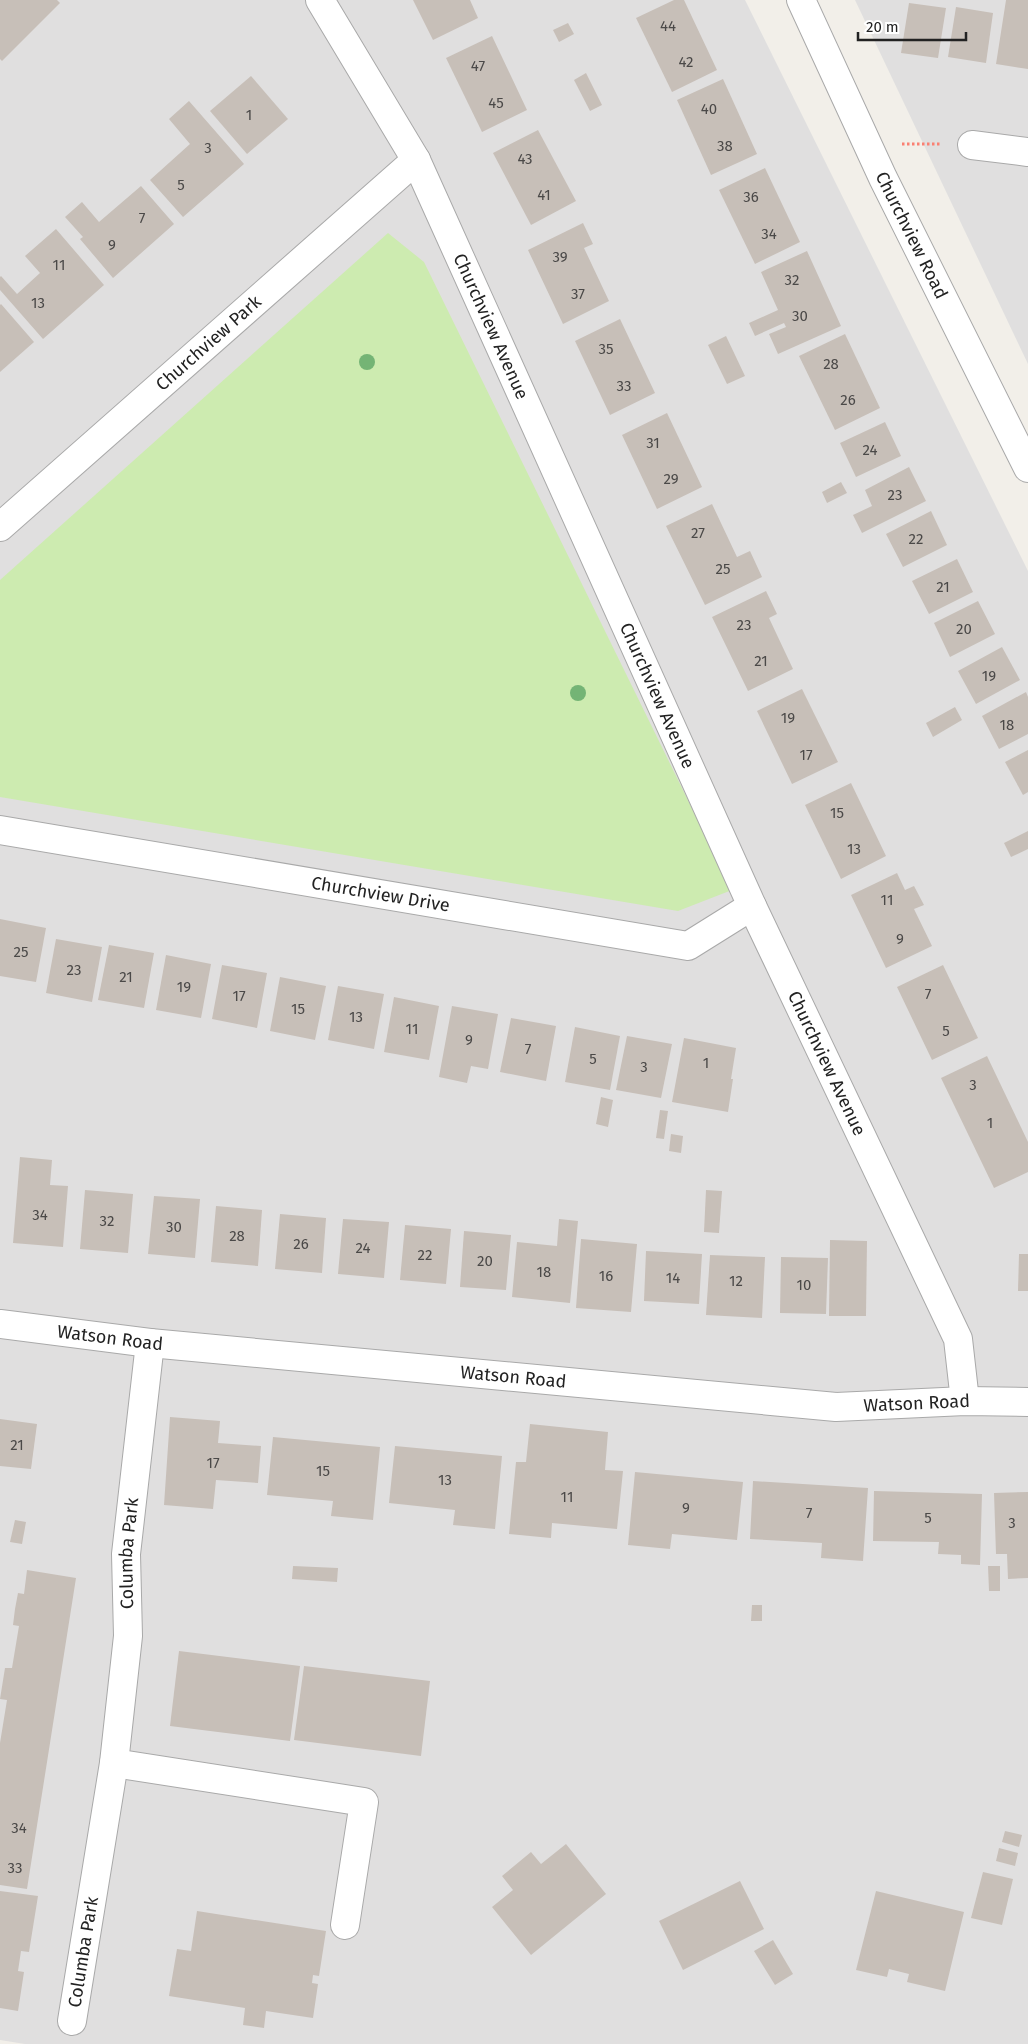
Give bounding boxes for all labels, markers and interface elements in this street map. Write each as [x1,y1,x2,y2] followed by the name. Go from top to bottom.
[858,10,966,42] scale bar
[660,17,676,35] house number: 44
[866,18,899,36] text: 20 m
[678,53,694,71] house number: 42
[471,57,485,75] house number: 47
[488,94,504,112] house number: 45
[701,100,717,118] house number: 40
[246,106,252,124] house number: 1
[717,137,733,155] house number: 38
[204,139,212,157] house number: 3
[517,150,533,168] house number: 43
[871,168,953,303] street label: Churchview Road
[177,176,185,194] house number: 5
[537,186,551,204] house number: 41
[743,188,759,206] house number: 36
[139,209,146,227] house number: 7
[761,225,777,243] house number: 34
[108,236,116,254] house number: 9
[552,248,568,266] house number: 39
[449,250,533,403] street label: Churchview Avenue
[53,256,65,274] house number: 11
[785,271,799,289] house number: 32
[571,285,585,303] house number: 37
[151,290,266,395] street label: Churchview Park
[31,294,45,312] house number: 13
[792,307,808,325] house number: 30
[598,340,614,358] house number: 35
[823,355,839,373] house number: 28
[617,377,631,395] house number: 33
[840,391,856,409] house number: 26
[646,434,660,452] house number: 31
[862,441,878,459] house number: 24
[663,470,679,488] house number: 29
[888,486,902,504] house number: 23
[691,524,705,542] house number: 27
[909,530,923,548] house number: 22
[716,560,730,578] house number: 25
[936,578,950,596] house number: 21
[737,616,751,634] house number: 23
[615,619,700,772] street label: Churchview Avenue
[956,620,972,638] house number: 20
[754,652,768,670] house number: 21
[982,667,996,685] house number: 19
[781,709,795,727] house number: 19
[1000,716,1014,734] house number: 18
[799,746,813,764] house number: 17
[830,804,844,822] house number: 15
[847,840,861,858] house number: 13
[310,872,452,917] street label: Churchview Drive
[881,891,893,909] house number: 11
[896,930,904,948] house number: 9
[14,943,28,961] house number: 25
[67,961,81,979] house number: 23
[119,968,133,986] house number: 21
[177,978,191,996] house number: 19
[925,985,932,1003] house number: 7
[232,987,246,1005] house number: 17
[783,987,871,1139] street label: Churchview Avenue
[291,1000,305,1018] house number: 15
[349,1008,363,1026] house number: 13
[406,1020,418,1038] house number: 11
[942,1022,950,1040] house number: 5
[465,1031,473,1049] house number: 9
[525,1040,532,1058] house number: 7
[589,1050,597,1068] house number: 5
[703,1054,709,1072] house number: 1
[640,1058,648,1076] house number: 3
[969,1076,977,1094] house number: 3
[987,1114,993,1132] house number: 1
[32,1206,48,1224] house number: 34
[100,1212,114,1230] house number: 32
[166,1218,182,1236] house number: 30
[229,1227,245,1245] house number: 28
[293,1235,309,1253] house number: 26
[355,1239,371,1257] house number: 24
[418,1246,432,1264] house number: 22
[477,1252,493,1270] house number: 20
[537,1263,551,1281] house number: 18
[599,1267,613,1285] house number: 16
[666,1269,680,1287] house number: 14
[729,1272,743,1290] house number: 12
[797,1276,811,1294] house number: 10
[56,1320,164,1355] street label: Watson Road
[459,1361,567,1393] street label: Watson Road
[863,1390,970,1417] street label: Watson Road
[10,1436,24,1454] house number: 21
[206,1454,220,1472] house number: 17
[316,1462,330,1480] house number: 15
[438,1471,452,1489] house number: 13
[561,1488,573,1506] house number: 11
[115,1496,143,1609] street label: Columba Park
[682,1499,690,1517] house number: 9
[806,1504,813,1522] house number: 7
[924,1509,932,1527] house number: 5
[1008,1514,1016,1532] house number: 3
[11,1819,27,1837] house number: 34
[8,1859,22,1877] house number: 33
[63,1894,103,2009] street label: Columba Park

